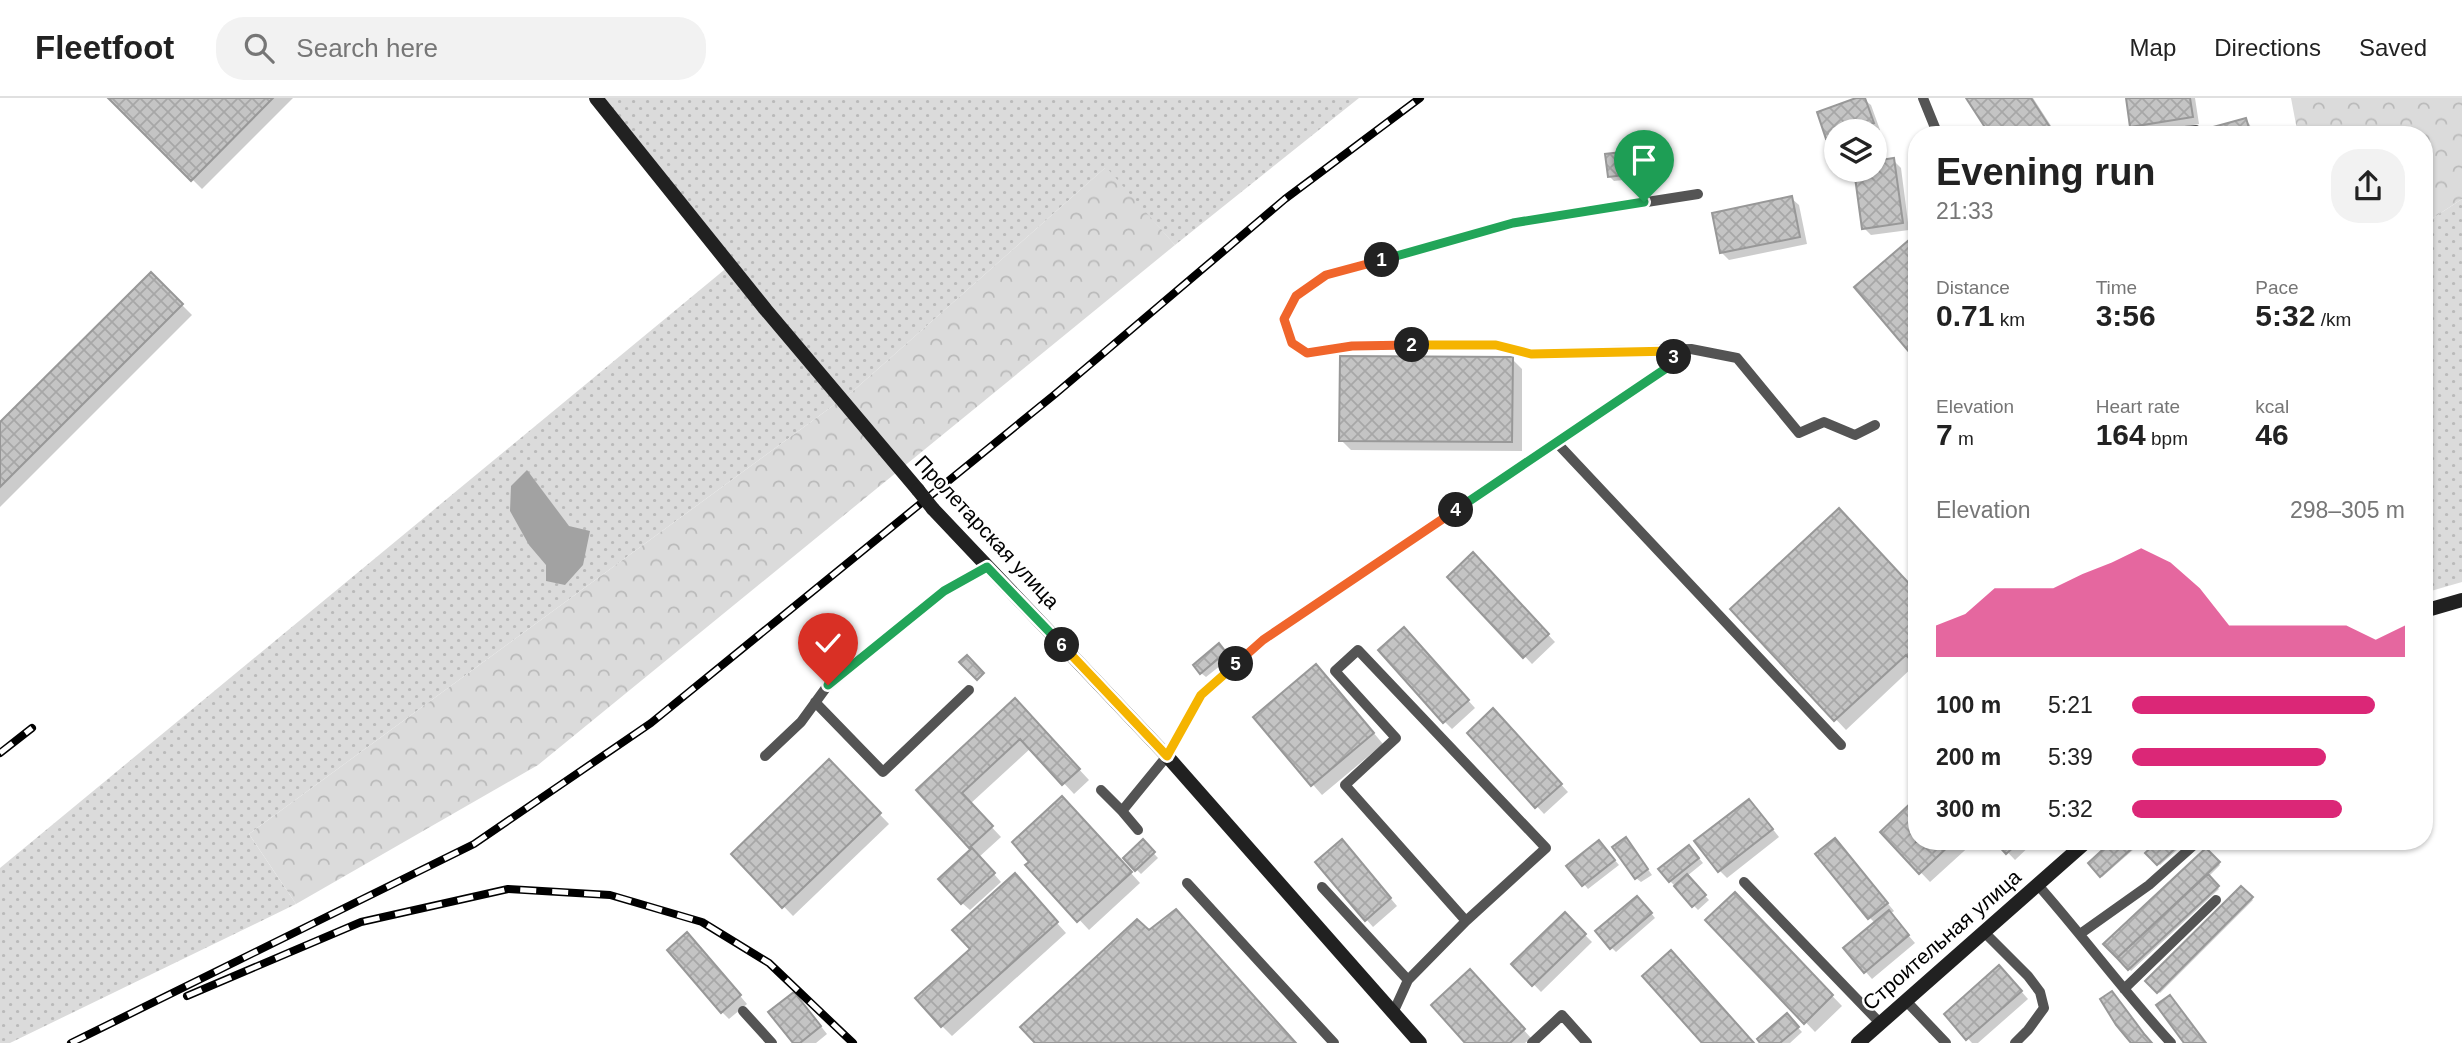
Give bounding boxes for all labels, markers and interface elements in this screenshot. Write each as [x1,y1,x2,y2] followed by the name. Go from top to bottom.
[216,17,706,80] search box
[35,29,174,66] text: Fleetfoot
[240,29,278,67] icon: search
[296,33,438,63] text: Search here
[2130,34,2176,61] text: Map
[2214,34,2321,61] text: Directions
[2359,34,2427,61] text: Saved
[1824,119,1887,182] map controls
[1824,119,1887,182] button: layers
[1614,130,1674,202] pin
[1625,141,1663,179] icon: arrive
[2331,149,2405,223] button: share
[1936,151,2156,193] text: Evening run
[1936,198,1994,224] text: 21:33
[1364,242,1400,278] pin: 1
[1376,249,1387,270] text: 1
[1936,277,2010,298] text: Distance
[2096,277,2137,298] text: Time
[2255,277,2299,298] text: Pace
[1936,299,1994,332] text: 0.71
[2096,299,2156,332] text: 3:56
[2255,299,2315,332] text: 5:32
[1994,309,2025,330] text: km
[2315,309,2351,330] text: /km
[1394,328,1430,362] pin: 2
[1406,334,1417,355] text: 2
[1656,340,1692,374] pin: 3
[1668,346,1679,367] text: 3
[1936,396,2014,417] text: Elevation
[2096,396,2180,417] text: Heart rate
[2255,396,2289,417] text: kcal
[1936,418,1953,451] text: 7
[2096,418,2146,451] text: 164
[2255,418,2289,451] text: 46
[1953,428,1974,449] text: m
[2146,428,2188,449] text: bpm
[911,450,1064,613] street label: Пролетарская улица
[1438,492,1474,528] pin: 4
[1936,497,2031,523] text: Elevation
[2290,497,2405,523] text: 298–305 m
[1450,499,1461,520] text: 4
[798,613,858,685] pin
[809,624,847,662] icon: check
[1044,628,1080,662] pin: 6
[1056,634,1067,655] text: 6
[1218,646,1254,682] pin: 5
[1230,653,1241,674] text: 5
[1936,692,2001,718] text: 100 m
[2048,692,2093,718] text: 5:21
[1936,744,2001,770] text: 200 m
[2048,744,2093,770] text: 5:39
[1936,796,2001,822] text: 300 m
[2048,796,2093,822] text: 5:32
[1858,865,2026,1014] street label: Строительная улица

